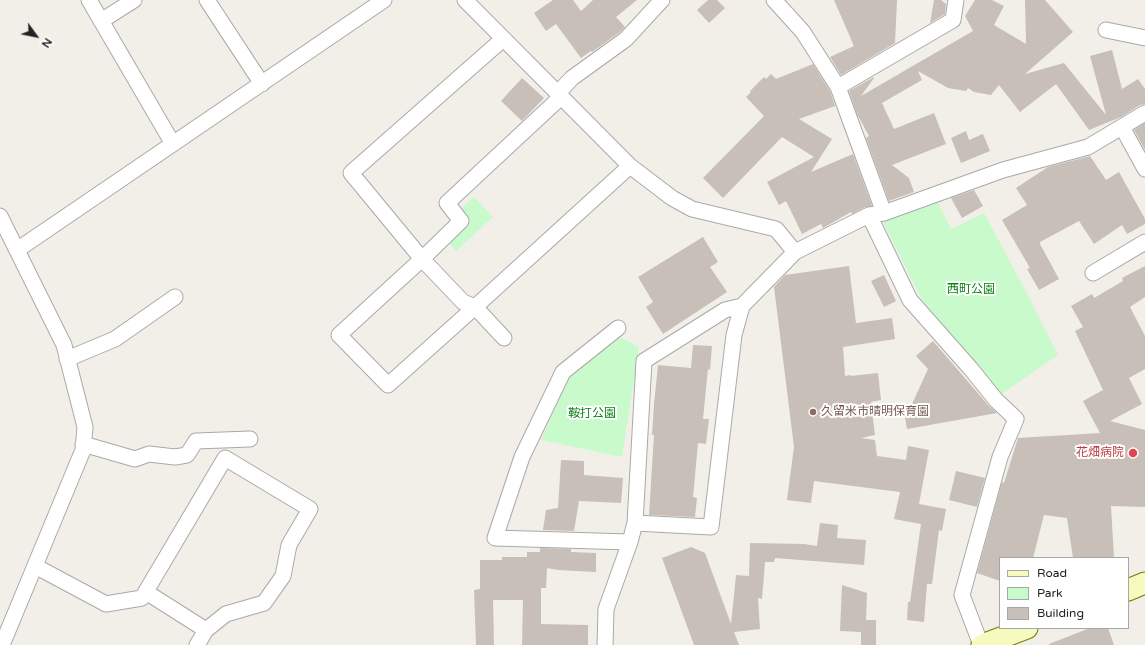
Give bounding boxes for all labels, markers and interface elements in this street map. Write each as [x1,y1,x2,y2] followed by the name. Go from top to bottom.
[16,16,56,56] north arrow
[39,36,54,50] text: N
[947,283,995,297] park label: 西町公園
[821,405,929,419] place label: 久留米市晴明保育園
[568,407,616,421] park label: 鞍打公園
[808,407,818,417] marker: 久留米市晴明保育園
[1076,446,1124,460] place label: 花畑病院
[1127,447,1139,459] marker: 花畑病院
[999,557,1129,629] legend
[1037,566,1067,580] text: Road
[1037,586,1063,600] text: Park
[1037,606,1084,620] text: Building

